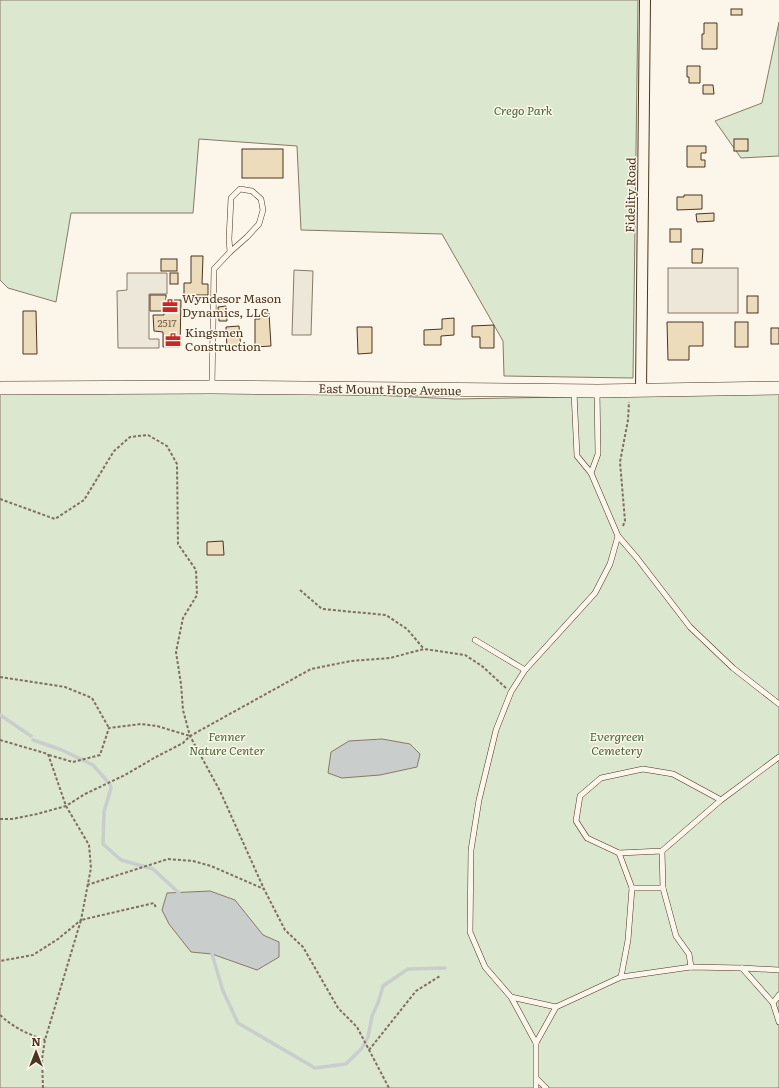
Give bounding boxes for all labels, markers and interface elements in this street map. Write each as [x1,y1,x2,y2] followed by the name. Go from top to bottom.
[494,101,553,119] park label: Crego Park
[620,156,640,233] street label: Fidelity Road
[182,289,282,321] place label: Wyndesor Mason Dynamics, LLC
[161,297,179,315] office icon: Wyndesor Mason Dynamics, LLC
[158,315,177,330] house number: 2517
[185,323,261,355] place label: Kingsmen Construction
[164,331,182,349] office icon: Kingsmen Construction
[318,379,462,399] street label: East Mount Hope Avenue
[189,727,265,759] park label: Fenner Nature Center
[589,727,645,759] park label: Evergreen Cemetery
[16,1032,56,1072] north arrow
[31,1033,41,1049] text: N

